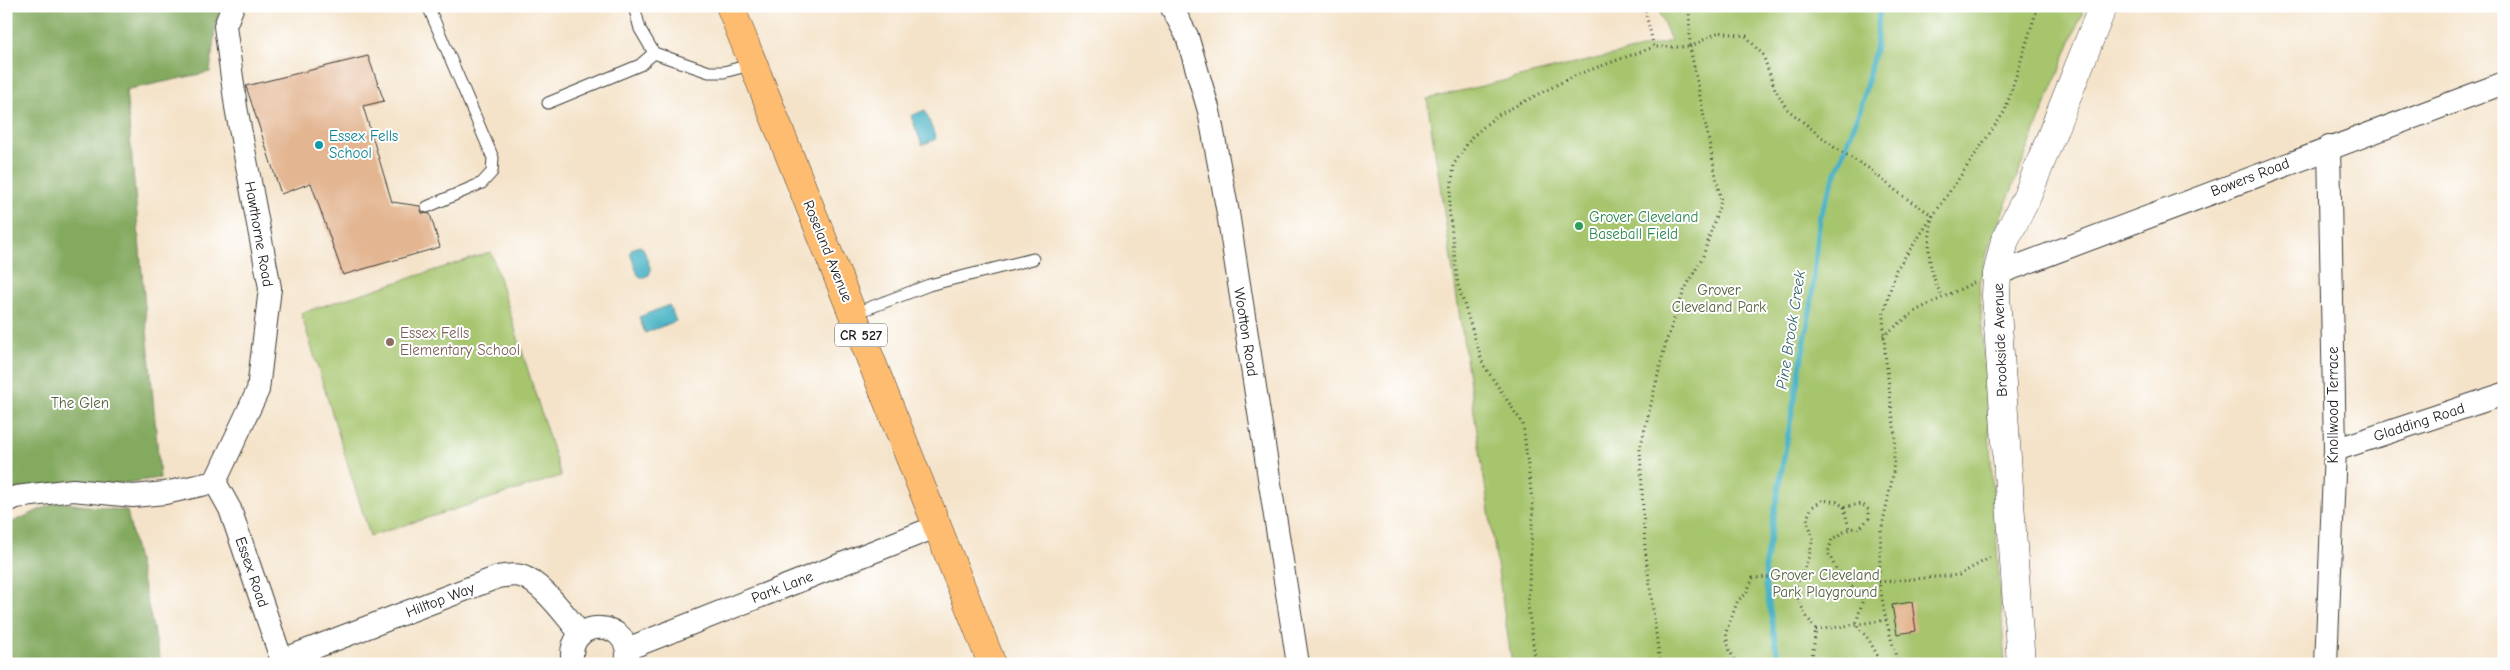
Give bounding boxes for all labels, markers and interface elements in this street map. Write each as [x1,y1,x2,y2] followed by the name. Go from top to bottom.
[329,127,398,162] place label: Essex Fells School
[313,139,325,151] marker: Essex Fells School
[2208,154,2292,200] street label: Bowers Road
[241,180,277,288] street label: Hawthorne Road
[799,197,857,305] street label: Roseland Avenue
[1589,208,1698,243] place label: Grover Cleveland Baseball Field
[1573,220,1585,232] marker: Grover Cleveland Baseball Field
[1773,269,1809,391] water label: Pine Brook Creek
[1672,281,1767,316] park label: Grover Cleveland Park
[1989,282,2011,397] street label: Brookside Avenue
[1230,286,1262,378] street label: Wootton Road
[400,324,520,359] place label: Essex Fells Elementary School
[835,324,887,346] road number: CR 527
[384,336,396,348] marker: Essex Fells Elementary School
[2324,346,2342,464] street label: Knollwood Terrace
[51,394,109,412] park label: The Glen
[2371,399,2467,445] street label: Gladding Road
[232,534,272,610] street label: Essex Road
[1770,566,1880,601] park label: Grover Cleveland Park Playground
[749,567,816,607] street label: Park Lane
[403,579,477,621] street label: Hilltop Way

